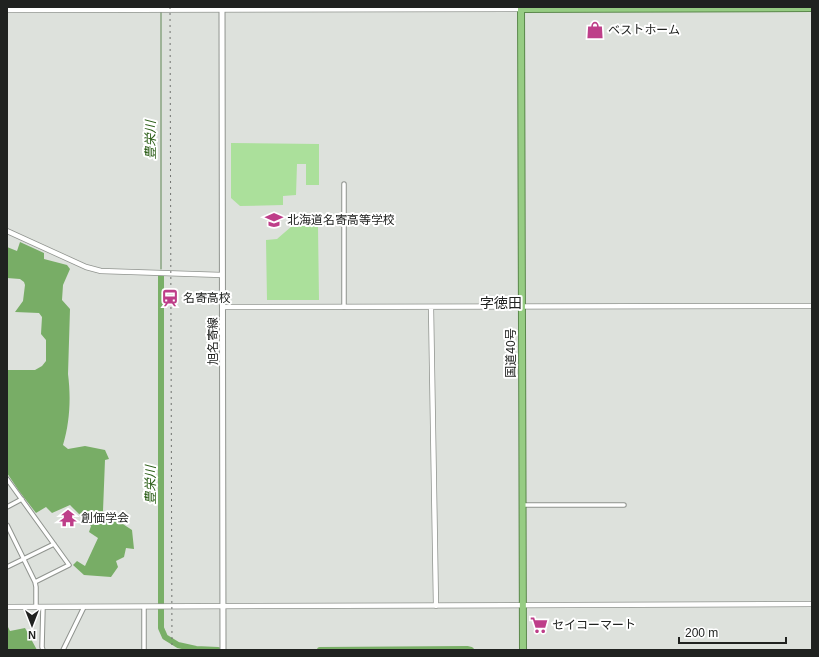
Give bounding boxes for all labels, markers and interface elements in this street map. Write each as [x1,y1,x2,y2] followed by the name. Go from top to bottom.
[585,20,605,40] shop icon: ベストホーム
[608,23,680,37] place label: ベストホーム
[143,119,158,160] water label: 豊栄川
[264,210,284,230] school or university icon: 北海道名寄高等学校
[287,213,395,227] place label: 北海道名寄高等学校
[160,288,180,308] station icon: 名寄高校
[183,291,231,305] place label: 名寄高校
[480,295,522,311] district label: 字徳田
[206,317,220,365] street label: 旭名寄線
[504,328,518,378] street label: 国道40号
[143,464,158,505] water label: 豊栄川
[58,508,78,528] temple icon: 創価学会
[81,511,129,525] place label: 創価学会
[12,605,52,645] north arrow
[529,615,549,635] supermarket icon: セイコーマート
[552,618,636,632] place label: セイコーマート
[679,619,786,645] scale bar
[685,626,718,640] text: 200 m
[28,629,36,641] text: N

